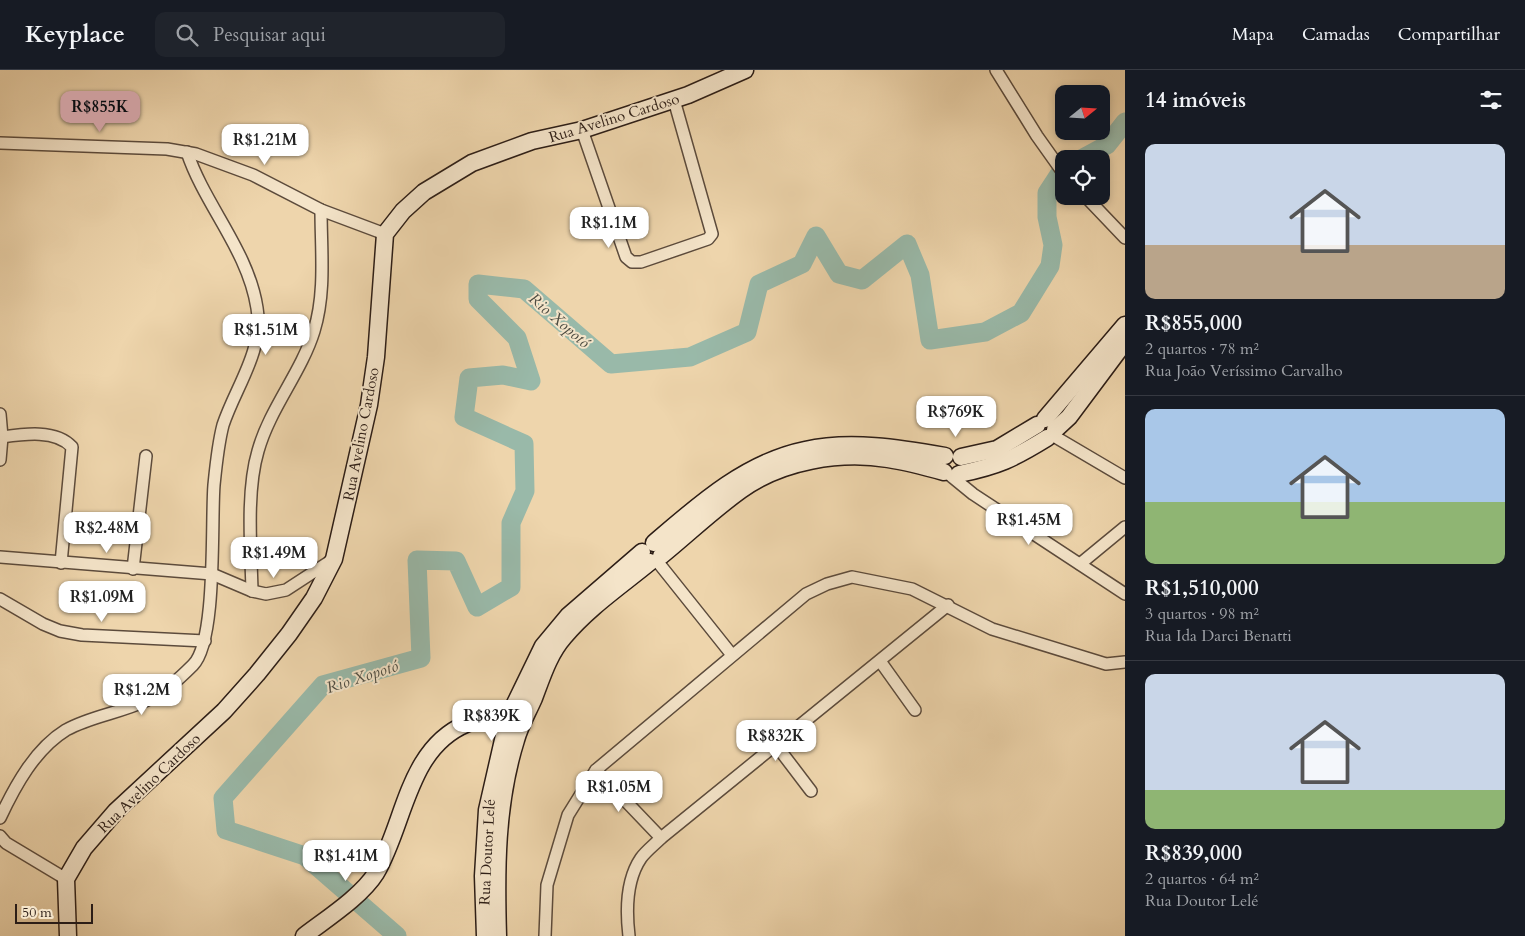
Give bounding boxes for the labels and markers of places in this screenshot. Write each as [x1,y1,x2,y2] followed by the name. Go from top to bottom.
[59,90,141,133] pin: R$855K
[219,124,311,166] pin: R$1.21M
[568,206,650,249] pin: R$1.1M
[220,314,312,356] pin: R$1.51M
[915,396,997,438] pin: R$769K
[983,504,1075,546] pin: R$1.45M
[61,512,153,554] pin: R$2.48M
[228,536,320,579] pin: R$1.49M
[56,580,148,623] pin: R$1.09M
[101,674,183,716] pin: R$1.2M
[451,700,533,742] pin: R$839K
[735,720,817,762] pin: R$832K
[573,770,665,813] pin: R$1.05M
[300,840,392,882] pin: R$1.41M

